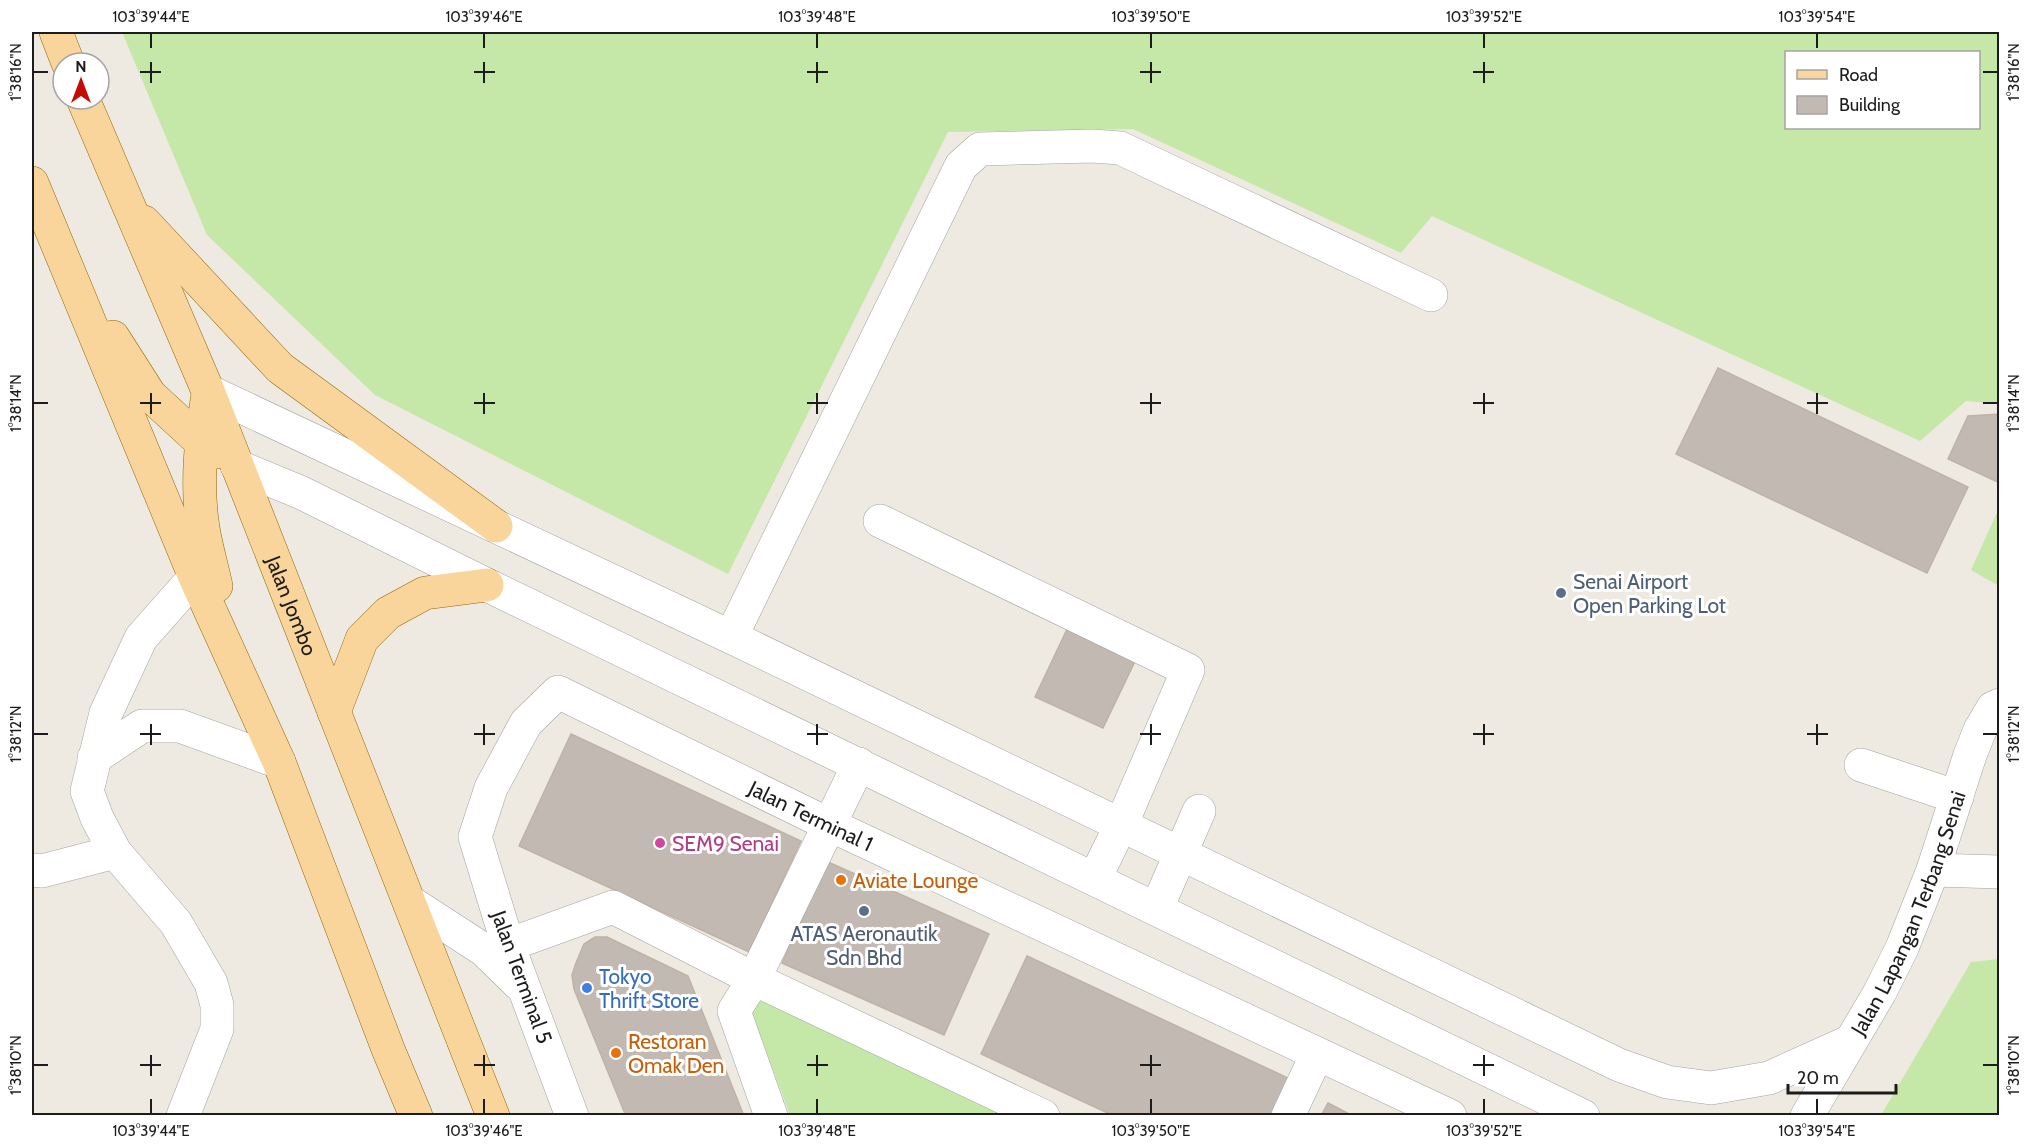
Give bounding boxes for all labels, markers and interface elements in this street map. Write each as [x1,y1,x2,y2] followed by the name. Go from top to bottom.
[112,8,190,26] text: 103°39'44"E
[445,8,523,26] text: 103°39'46"E
[778,8,856,26] text: 103°39'48"E
[1112,8,1190,26] text: 103°39'50"E
[1446,8,1522,26] text: 103°39'52"E
[1779,8,1855,26] text: 103°39'54"E
[7,43,25,101] text: 1°38'16"N
[2005,43,2023,101] text: 1°38'16"N
[51,51,111,111] north arrow
[1785,51,1980,129] legend
[75,57,87,76] text: N
[1839,64,1878,86] text: Road
[1839,94,1901,116] text: Building
[7,374,25,432] text: 1°38'14"N
[2005,374,2023,432] text: 1°38'14"N
[261,551,323,659] street label: Jalan Jombo
[1573,569,1726,618] place label: Senai Airport Open Parking Lot
[1554,586,1568,600] marker: Senai Airport Open Parking Lot
[7,705,25,763] text: 1°38'12"N
[2005,705,2023,763] text: 1°38'12"N
[744,774,877,856] street label: Jalan Terminal 1
[1845,788,1970,1040] street label: Jalan Lapangan Terbang Senai
[672,831,779,856] place label: SEM9 Senai
[653,836,667,850] marker: SEM9 Senai
[853,868,978,893] place label: Aviate Lounge
[834,873,848,887] marker: Aviate Lounge
[857,904,871,918] marker: ATAS Aeronautik Sdn Bhd
[486,906,558,1047] street label: Jalan Terminal 5
[791,921,938,970] place label: ATAS Aeronautik Sdn Bhd
[599,964,699,1013] place label: Tokyo Thrift Store
[580,981,594,995] marker: Tokyo Thrift Store
[628,1029,724,1078] place label: Restoran Omak Den
[7,1035,25,1095] text: 1°38'10"N
[2005,1035,2023,1095] text: 1°38'10"N
[609,1046,623,1060] marker: Restoran Omak Den
[1788,1057,1896,1095] scale bar
[1797,1067,1839,1089] text: 20 m
[112,1122,190,1140] text: 103°39'44"E
[445,1122,523,1140] text: 103°39'46"E
[778,1122,856,1140] text: 103°39'48"E
[1112,1122,1190,1140] text: 103°39'50"E
[1446,1122,1522,1140] text: 103°39'52"E
[1779,1122,1855,1140] text: 103°39'54"E

